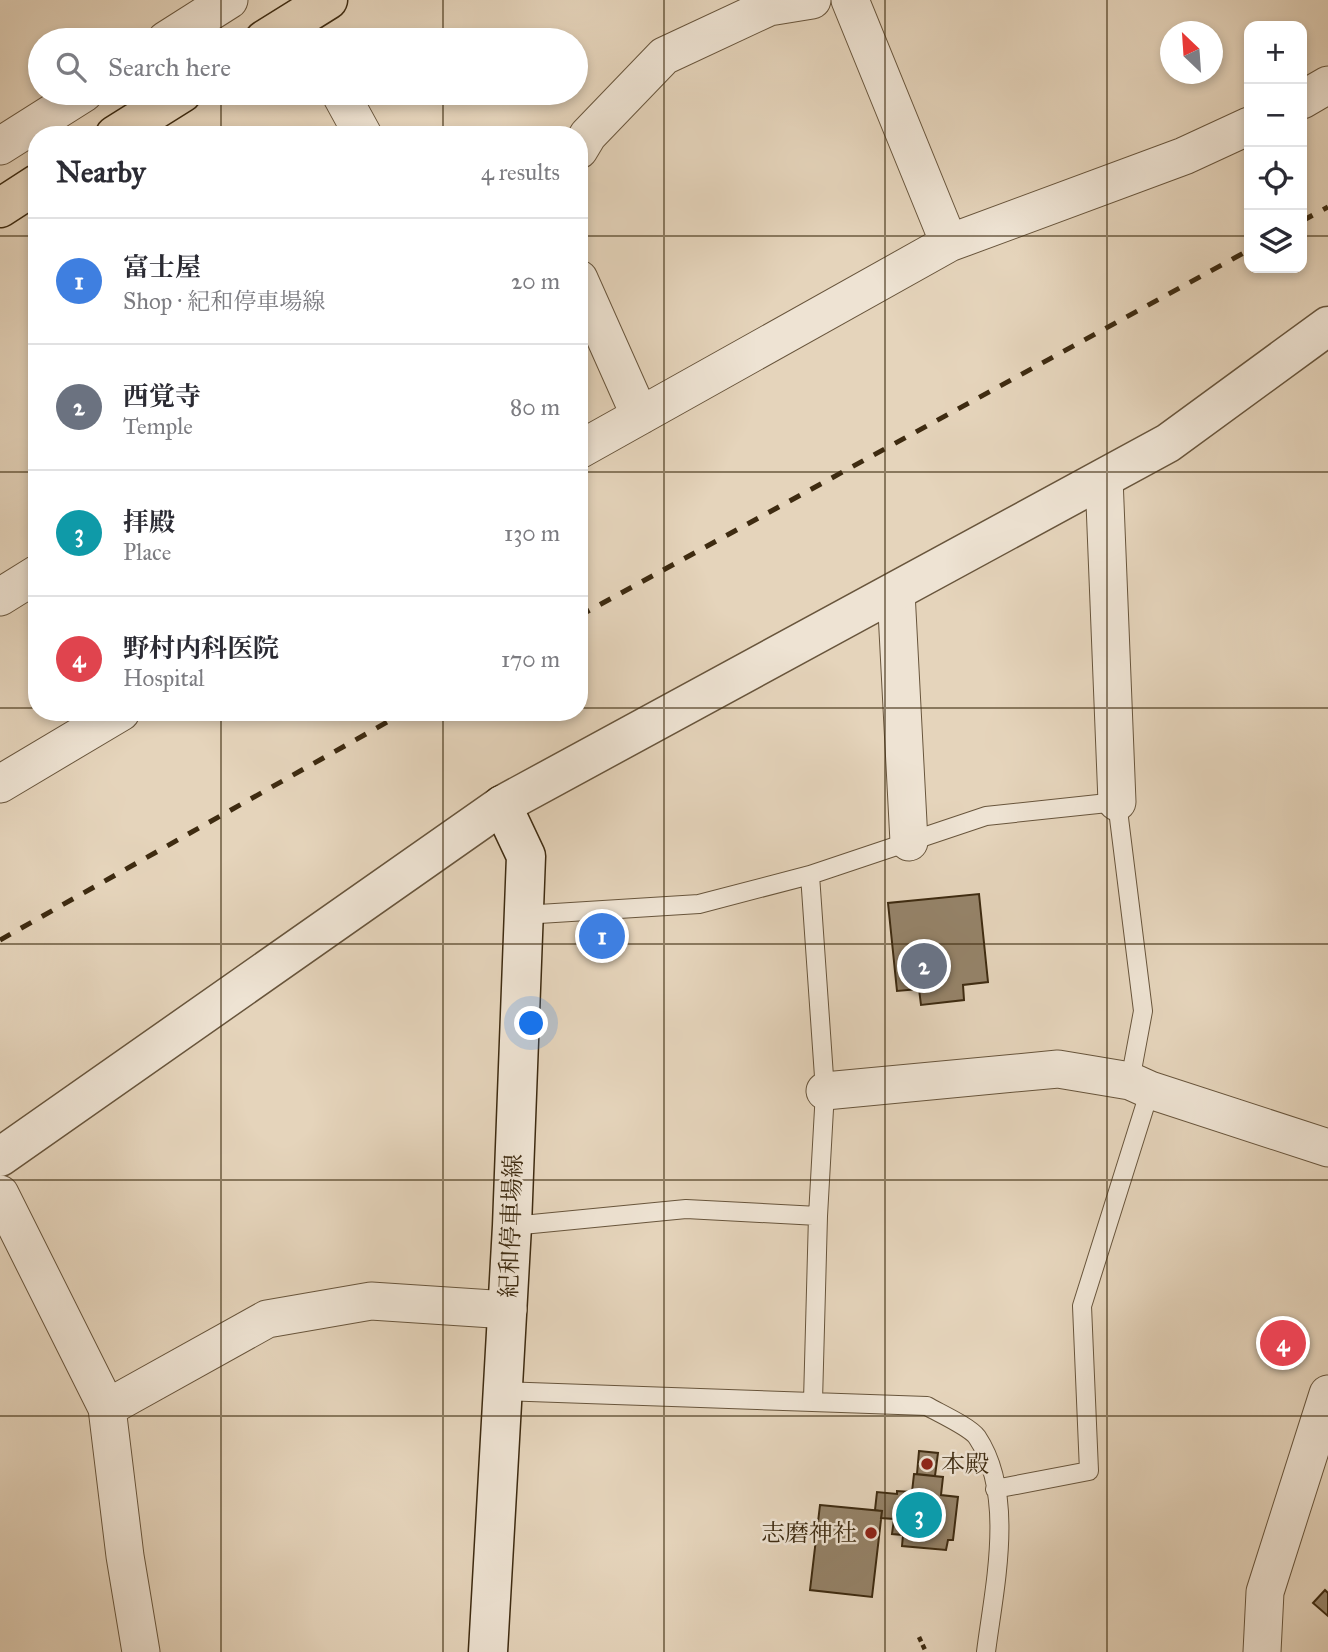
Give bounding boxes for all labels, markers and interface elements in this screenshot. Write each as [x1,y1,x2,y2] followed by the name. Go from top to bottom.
[1160,21,1223,84] north arrow
[1244,21,1307,273] map controls
[1244,21,1307,84] button: +
[28,28,588,105] search box
[52,48,90,86] icon: search
[108,51,231,83] text: Search here
[1244,84,1307,147] button: −
[1244,147,1307,210] button: locate
[56,154,146,190] text: Nearby
[481,158,560,186] text: 4 results
[1244,210,1307,273] button: layers
[123,251,201,283] text: 富士屋
[74,267,84,295] text: 1
[511,267,560,295] text: 20 m
[123,287,325,315] text: Shop · 紀和停車場線
[123,380,201,412] text: 西覚寺
[73,393,85,421] text: 2
[510,393,560,421] text: 80 m
[123,412,193,440] text: Temple
[123,506,175,538] text: 拝殿
[74,519,84,547] text: 3
[504,519,560,547] text: 130 m
[123,538,171,566] text: Place
[123,632,279,664] text: 野村内科医院
[73,645,85,673] text: 4
[501,645,560,673] text: 170 m
[123,664,205,692] text: Hospital
[579,910,625,962] pin: 1
[901,940,947,992] pin: 2
[514,1006,548,1040] your location
[493,1154,529,1298] street label: 紀和停車場線
[1260,1317,1306,1369] pin: 4
[941,1449,989,1479] place label: 本殿
[919,1456,935,1472] marker: 本殿
[896,1489,942,1541] pin: 3
[761,1518,857,1548] place label: 志磨神社
[863,1525,879,1541] marker: 志磨神社

